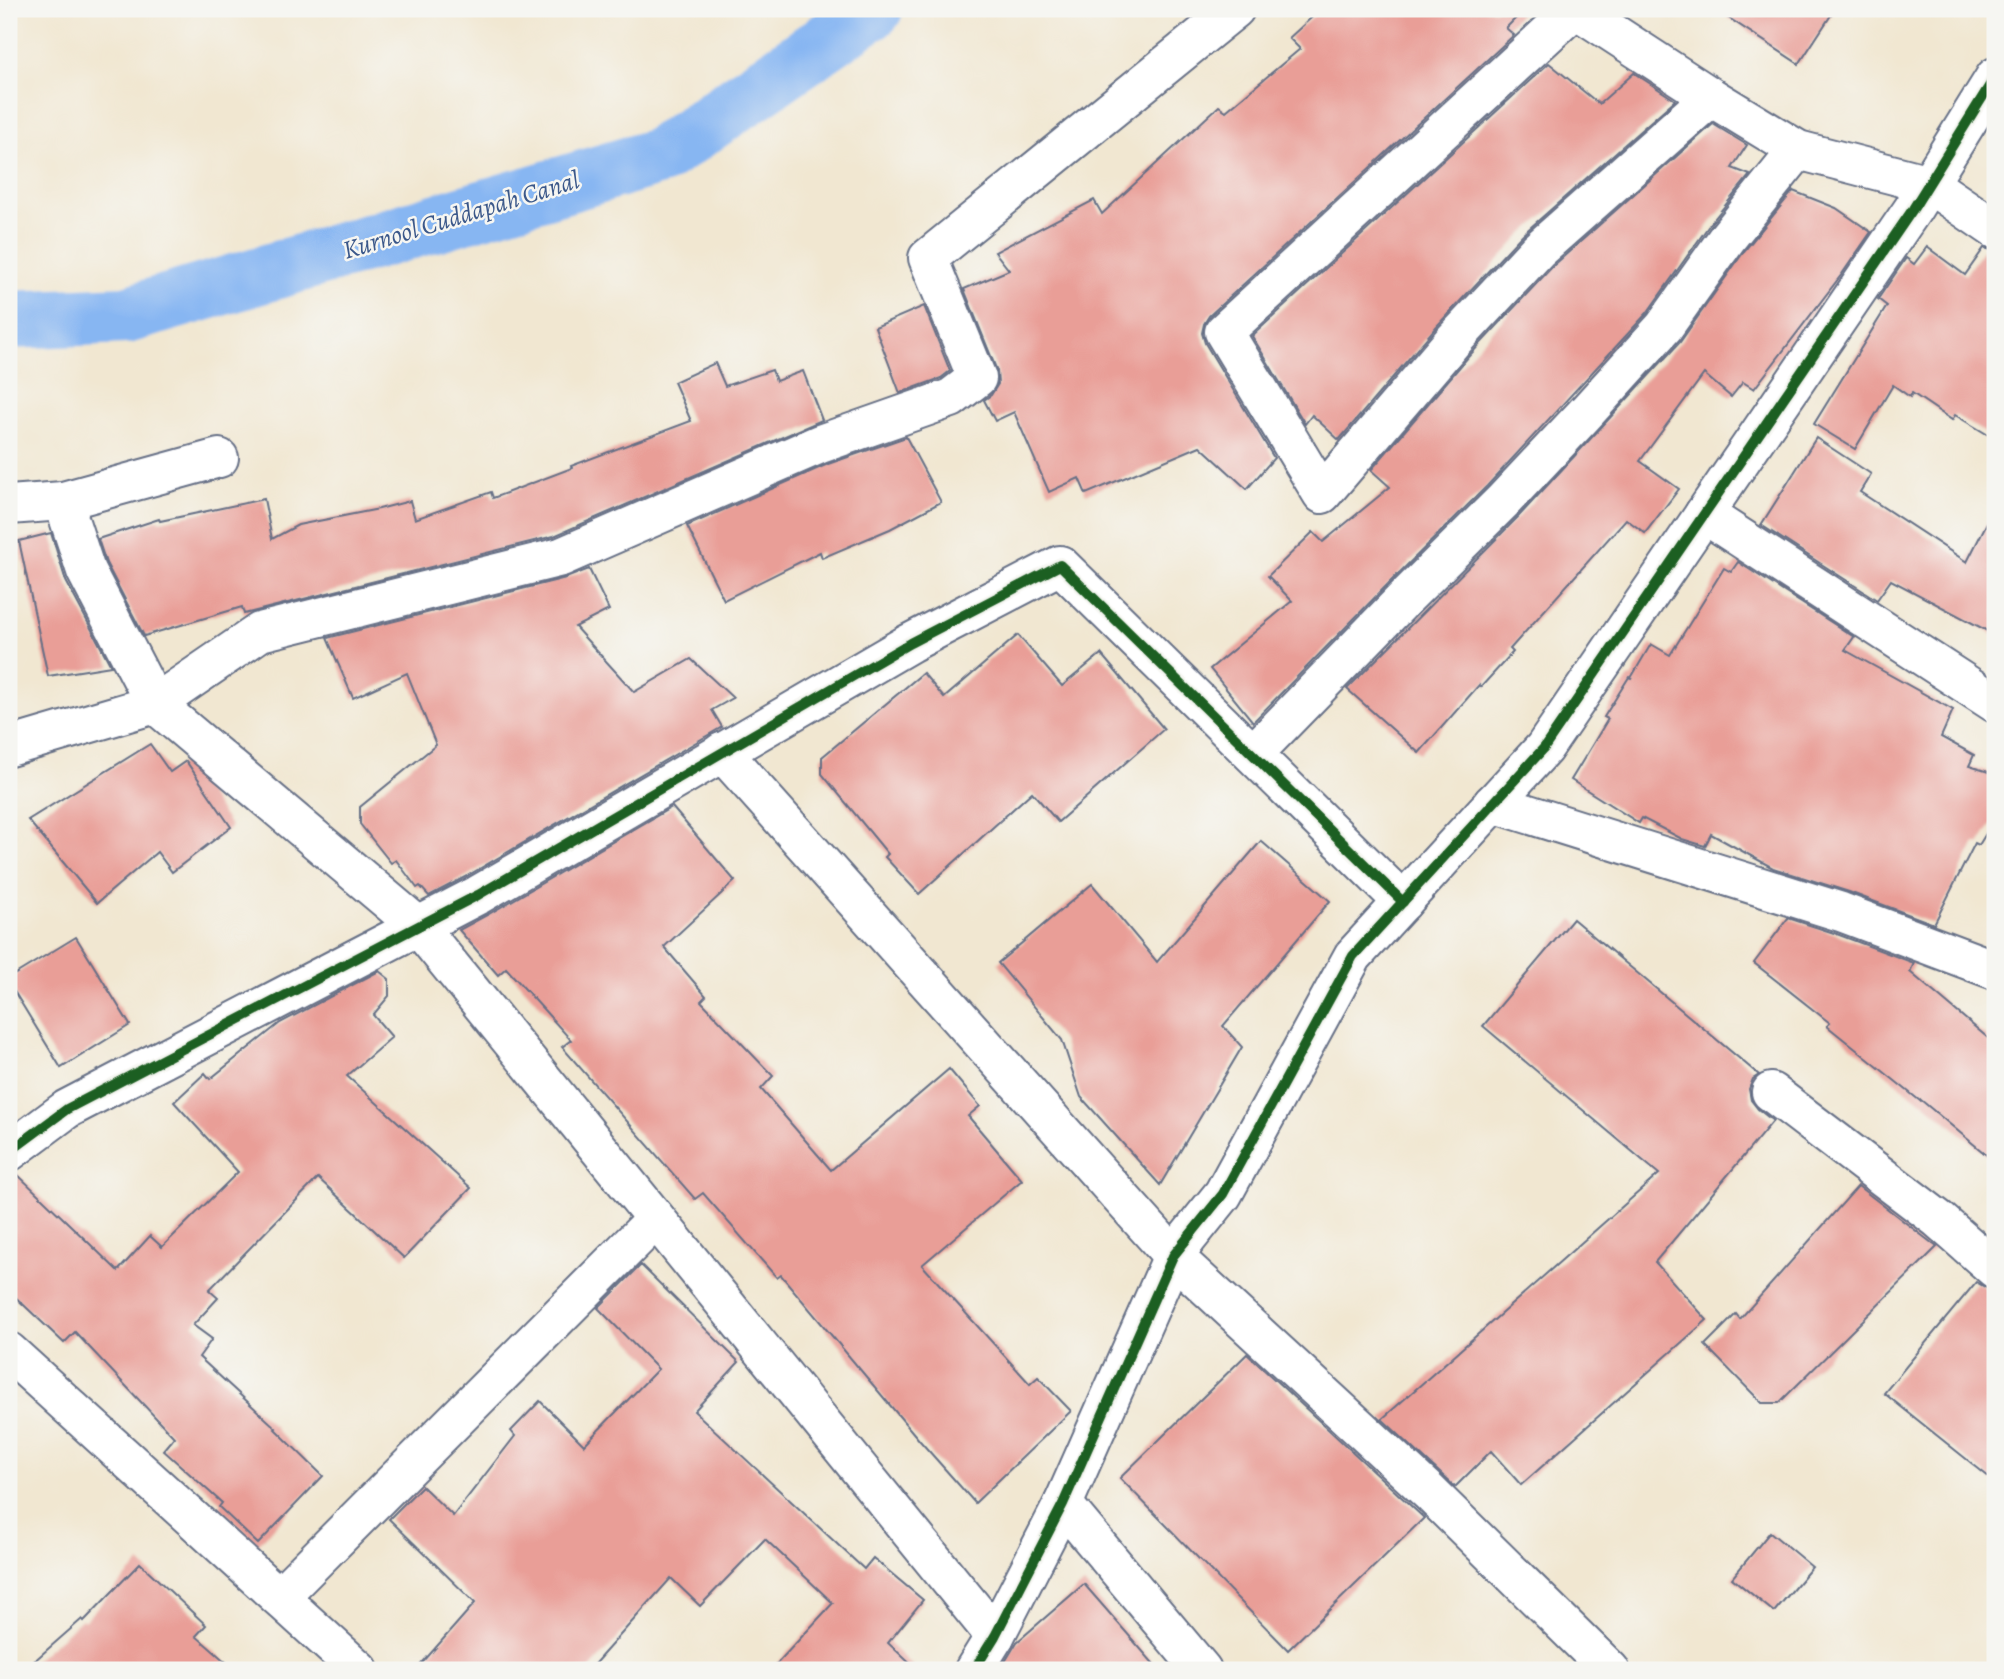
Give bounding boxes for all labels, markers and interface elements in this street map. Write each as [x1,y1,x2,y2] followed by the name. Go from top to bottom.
[338,162,584,268] water label: Kurnool Cuddapah Canal

